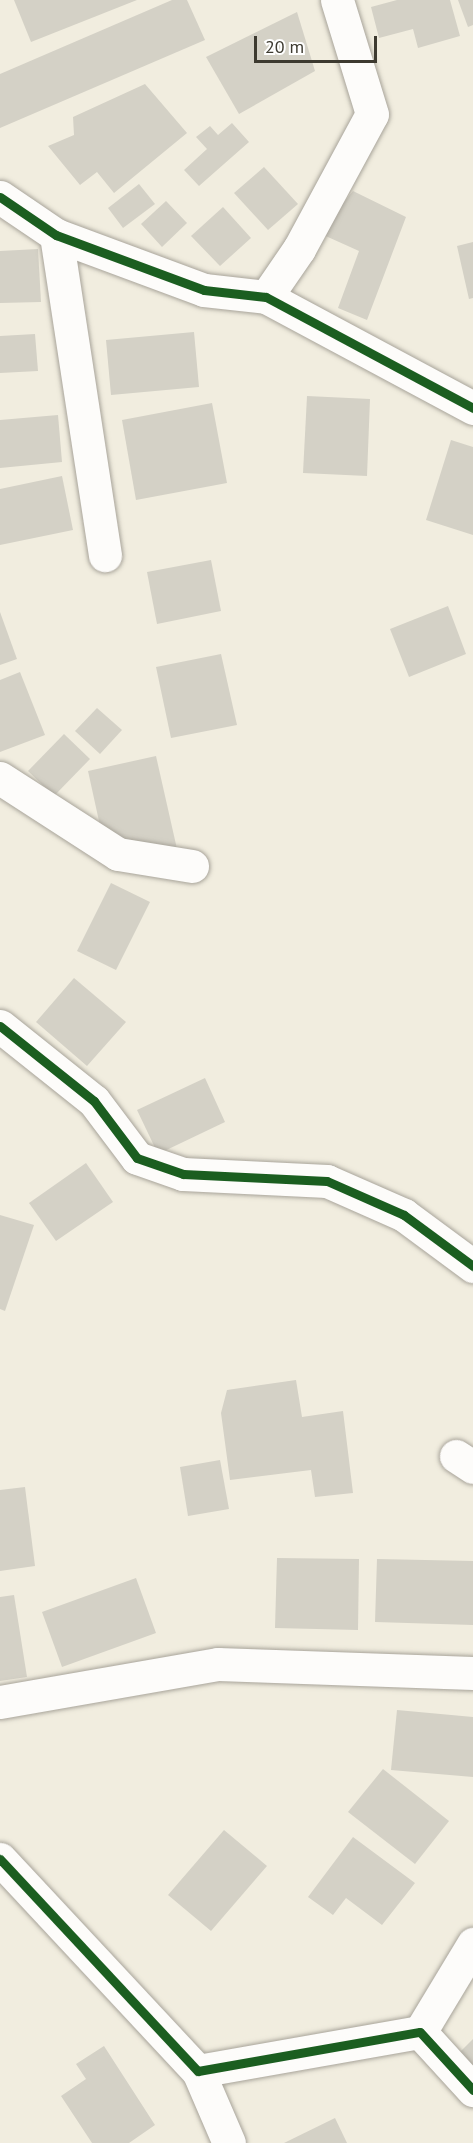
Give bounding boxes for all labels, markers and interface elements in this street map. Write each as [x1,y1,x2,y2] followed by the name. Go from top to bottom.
[257,24,380,62] scale bar
[265,35,304,58] text: 20 m

